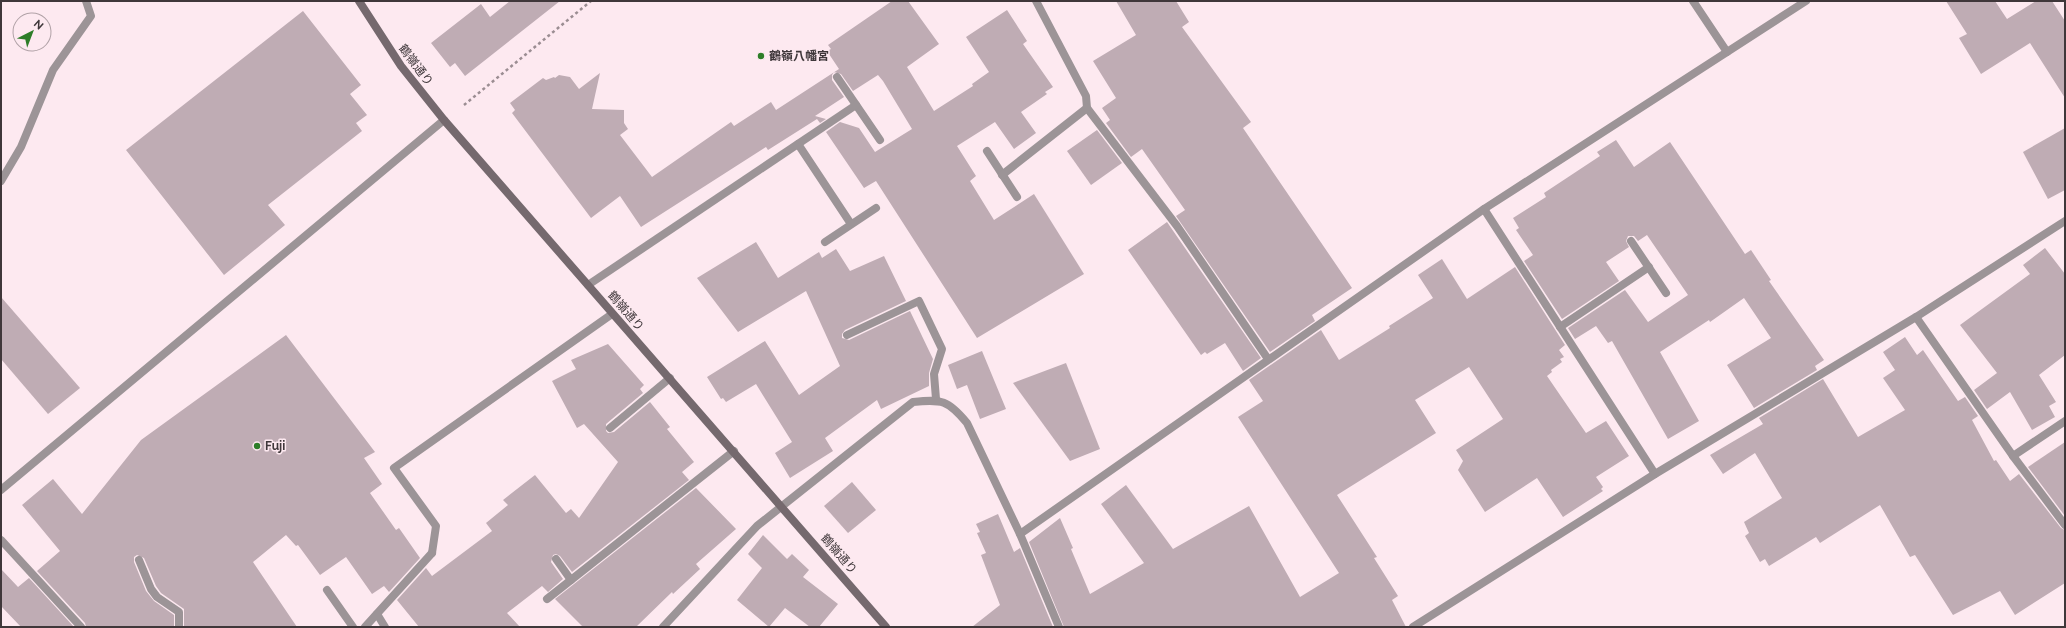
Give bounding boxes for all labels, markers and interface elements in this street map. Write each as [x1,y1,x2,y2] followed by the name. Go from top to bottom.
[12,12,52,52] north arrow
[31,17,46,33] text: N
[396,42,436,88] street label: 鶴嶺通り
[769,49,829,63] place label: 鶴嶺八幡宮
[756,51,766,61] marker: 鶴嶺八幡宮
[605,288,647,334] street label: 鶴嶺通り
[265,439,285,453] place label: Fuji
[252,441,262,451] marker: Fuji
[818,531,860,577] street label: 鶴嶺通り

